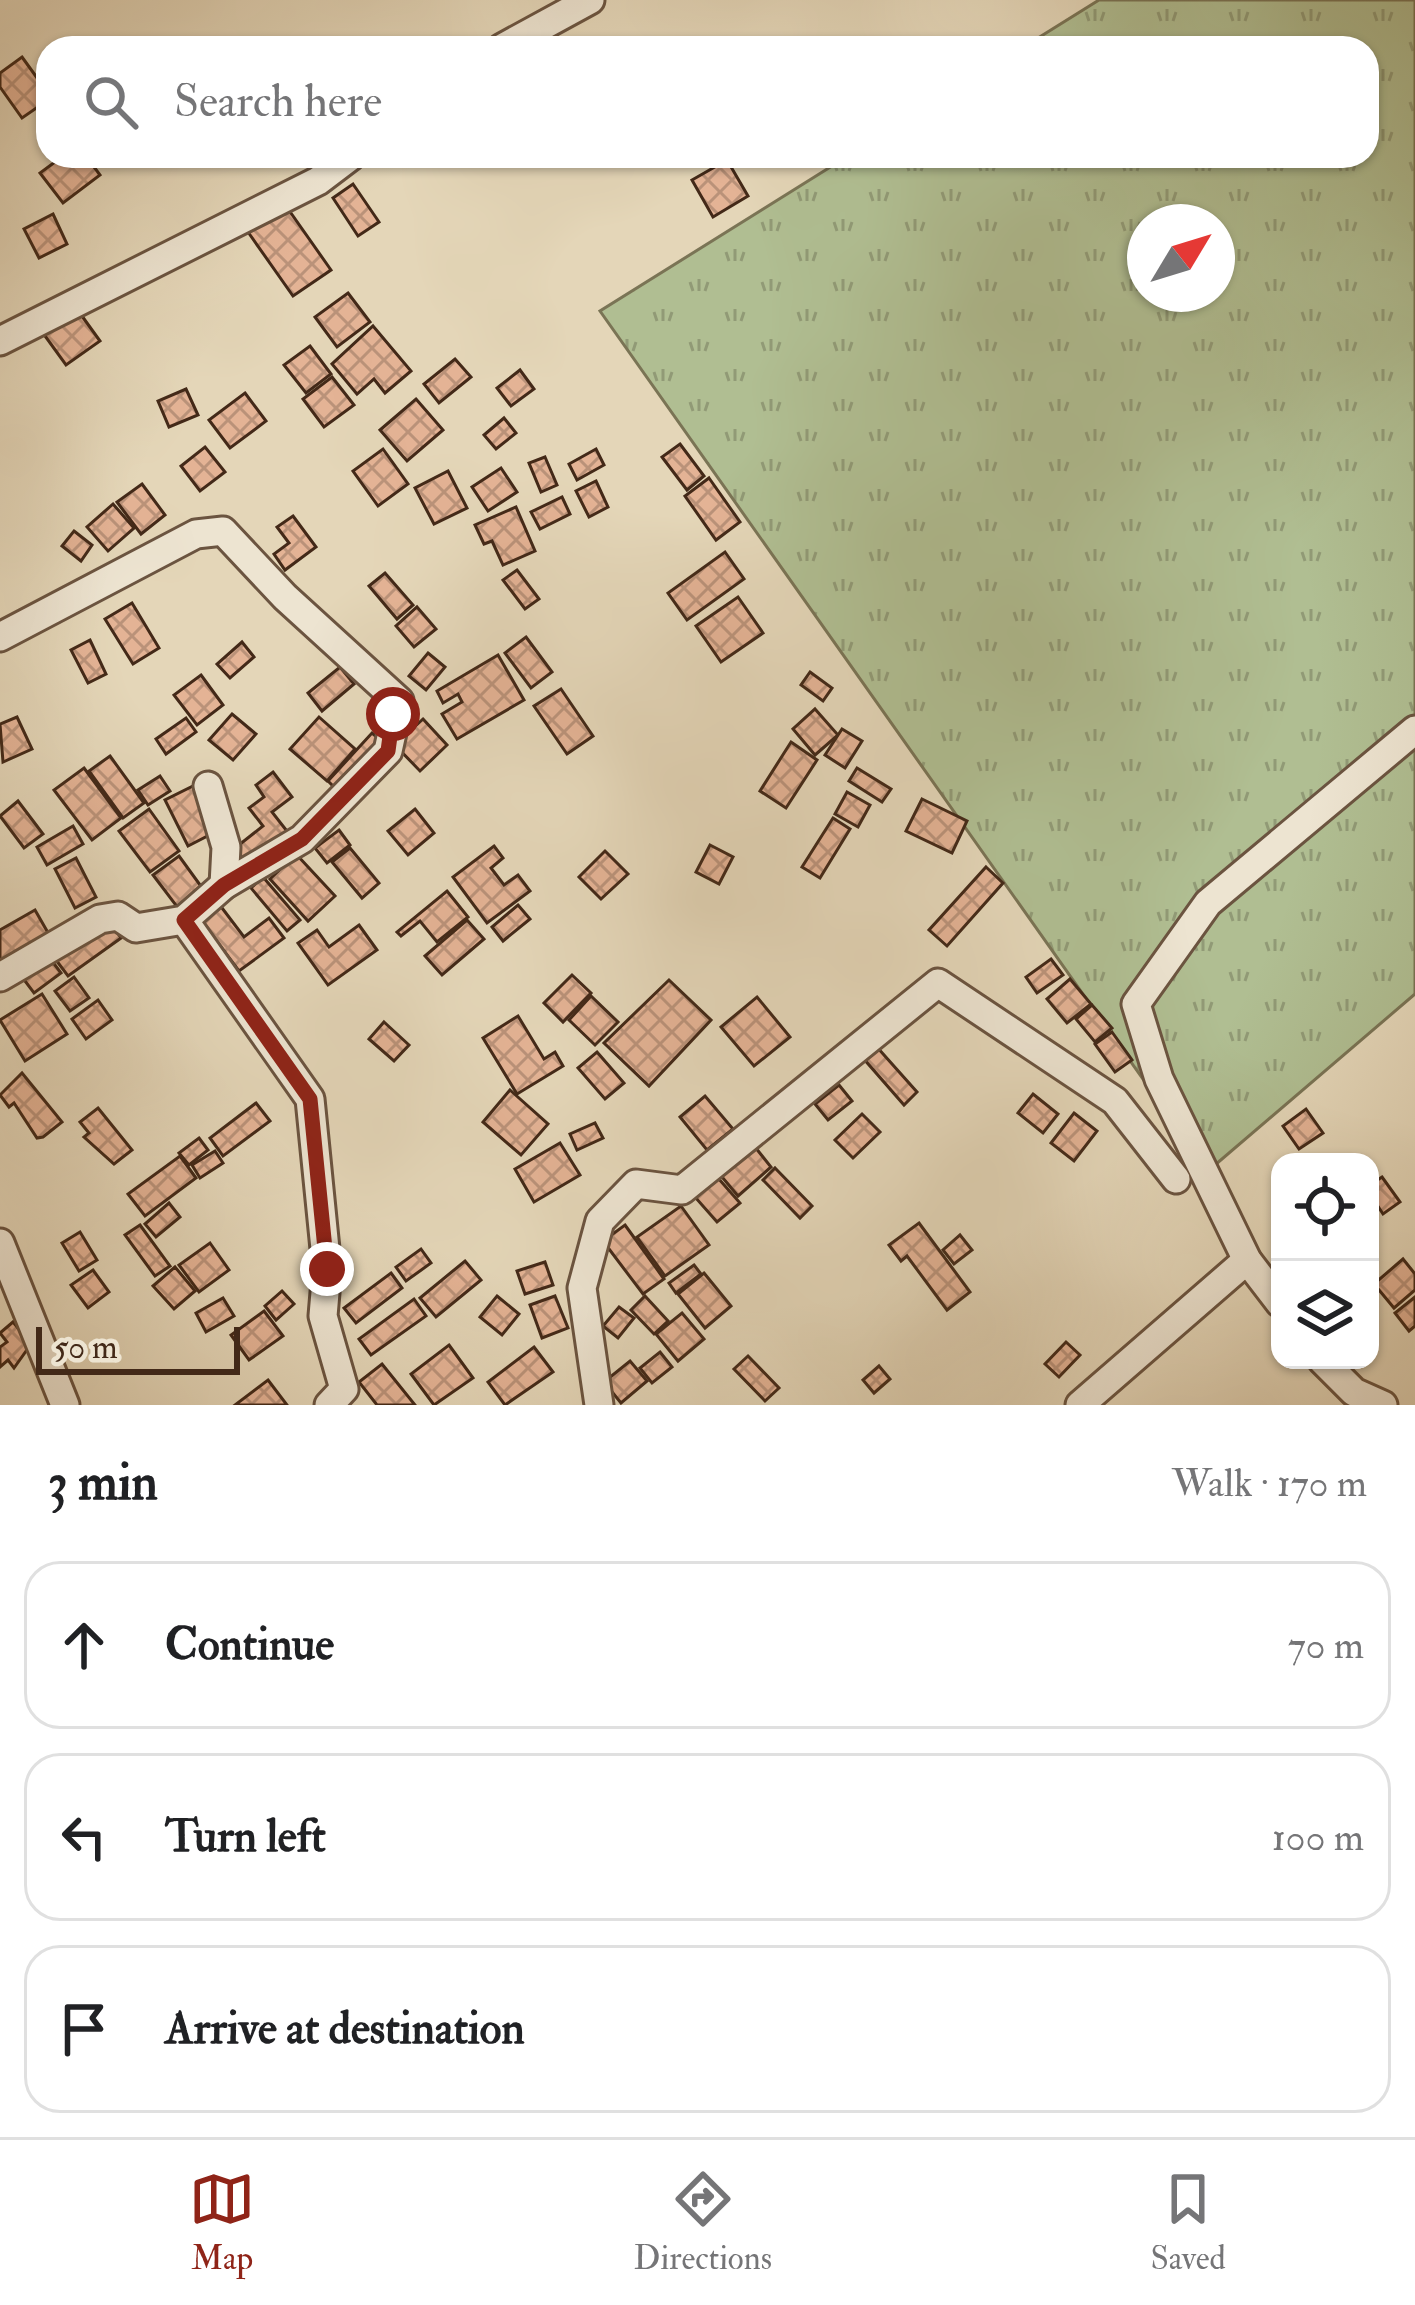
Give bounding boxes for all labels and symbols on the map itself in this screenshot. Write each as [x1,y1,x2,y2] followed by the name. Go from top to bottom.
[1127,204,1235,312] north arrow
[366,687,420,741] route start
[300,1242,354,1296] route end
[36,1321,240,1374] scale bar

